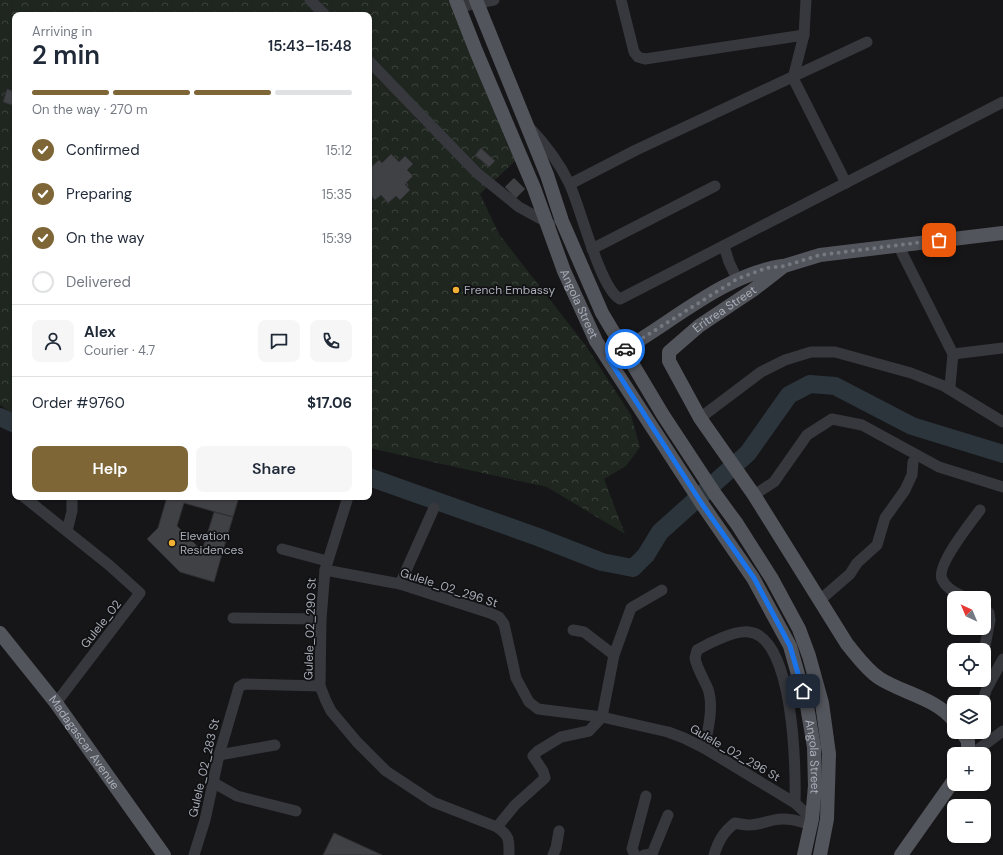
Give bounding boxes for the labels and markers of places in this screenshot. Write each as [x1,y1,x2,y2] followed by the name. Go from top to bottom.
[922,223,956,257] pin
[464,282,556,298] place label: French Embassy
[451,285,461,295] marker: French Embassy
[180,528,243,558] place label: Elevation Residences
[167,538,177,548] marker: Elevation Residences
[786,674,820,708] pin

